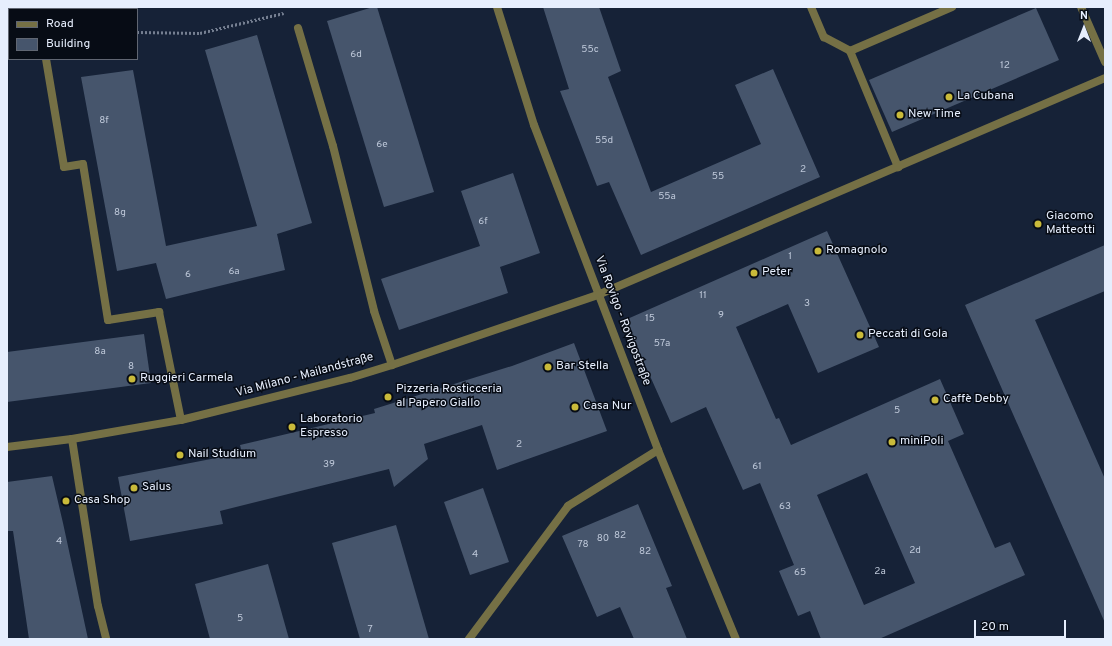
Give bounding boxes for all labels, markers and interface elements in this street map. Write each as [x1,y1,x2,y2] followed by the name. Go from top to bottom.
[8,8,138,60] legend
[1064,8,1104,48] north arrow
[1080,9,1088,23] text: N
[46,16,74,32] text: Road
[46,36,90,52] text: Building
[581,44,599,56] house number: 55c
[350,49,362,61] house number: 6d
[1000,60,1010,72] house number: 12
[957,90,1014,104] place label: La Cubana
[944,92,954,102] marker: La Cubana
[908,108,961,122] place label: New Time
[895,110,905,120] marker: New Time
[99,115,109,127] house number: 8f
[595,135,613,147] house number: 55d
[376,139,388,151] house number: 6e
[800,164,806,176] house number: 2
[712,171,724,183] house number: 55
[658,191,676,203] house number: 55a
[114,207,126,219] house number: 8g
[1046,210,1095,238] place label: Giacomo Matteotti
[478,216,488,228] house number: 6f
[1033,219,1043,229] marker: Giacomo Matteotti
[826,244,887,258] place label: Romagnolo
[813,246,823,256] marker: Romagnolo
[788,251,792,263] house number: 1
[591,254,653,388] street label: Via Rovigo - Rovigostraße
[228,266,240,278] house number: 6a
[762,266,792,280] place label: Peter
[749,268,759,278] marker: Peter
[185,269,191,281] house number: 6
[699,290,707,302] house number: 11
[804,298,810,310] house number: 3
[718,310,724,322] house number: 9
[645,313,655,325] house number: 15
[868,328,948,342] place label: Peccati di Gola
[855,330,865,340] marker: Peccati di Gola
[654,338,670,350] house number: 57a
[94,346,106,358] house number: 8a
[235,351,375,401] street label: Via Milano - Mailandstraße
[556,360,608,374] place label: Bar Stella
[128,361,134,373] house number: 8
[543,362,553,372] marker: Bar Stella
[140,372,233,386] place label: Ruggieri Carmela
[127,374,137,384] marker: Ruggieri Carmela
[396,383,502,411] place label: Pizzeria Rosticceria al Papero Giallo
[383,392,393,402] marker: Pizzeria Rosticceria al Papero Giallo
[943,393,1009,407] place label: Caffè Debby
[930,395,940,405] marker: Caffè Debby
[583,400,632,414] place label: Casa Nur
[570,402,580,412] marker: Casa Nur
[894,405,900,417] house number: 5
[300,413,363,441] place label: Laboratorio Espresso
[287,422,297,432] marker: Laboratorio Espresso
[900,435,943,449] place label: miniPoli
[887,437,897,447] marker: miniPoli
[516,439,522,451] house number: 2
[188,448,256,462] place label: Nail Studium
[175,450,185,460] marker: Nail Studium
[323,459,335,471] house number: 39
[752,461,762,473] house number: 61
[142,481,171,495] place label: Salus
[129,483,139,493] marker: Salus
[74,494,130,508] place label: Casa Shop
[61,496,71,506] marker: Casa Shop
[779,501,791,513] house number: 63
[614,530,626,542] house number: 82
[597,533,609,545] house number: 80
[56,536,62,548] house number: 4
[577,539,589,551] house number: 78
[909,545,921,557] house number: 2d
[639,546,651,558] house number: 82
[472,549,478,561] house number: 4
[874,566,886,578] house number: 2a
[794,567,806,579] house number: 65
[976,612,1068,638] scale bar
[237,613,243,625] house number: 5
[981,619,1009,635] text: 20 m
[367,624,373,636] house number: 7

